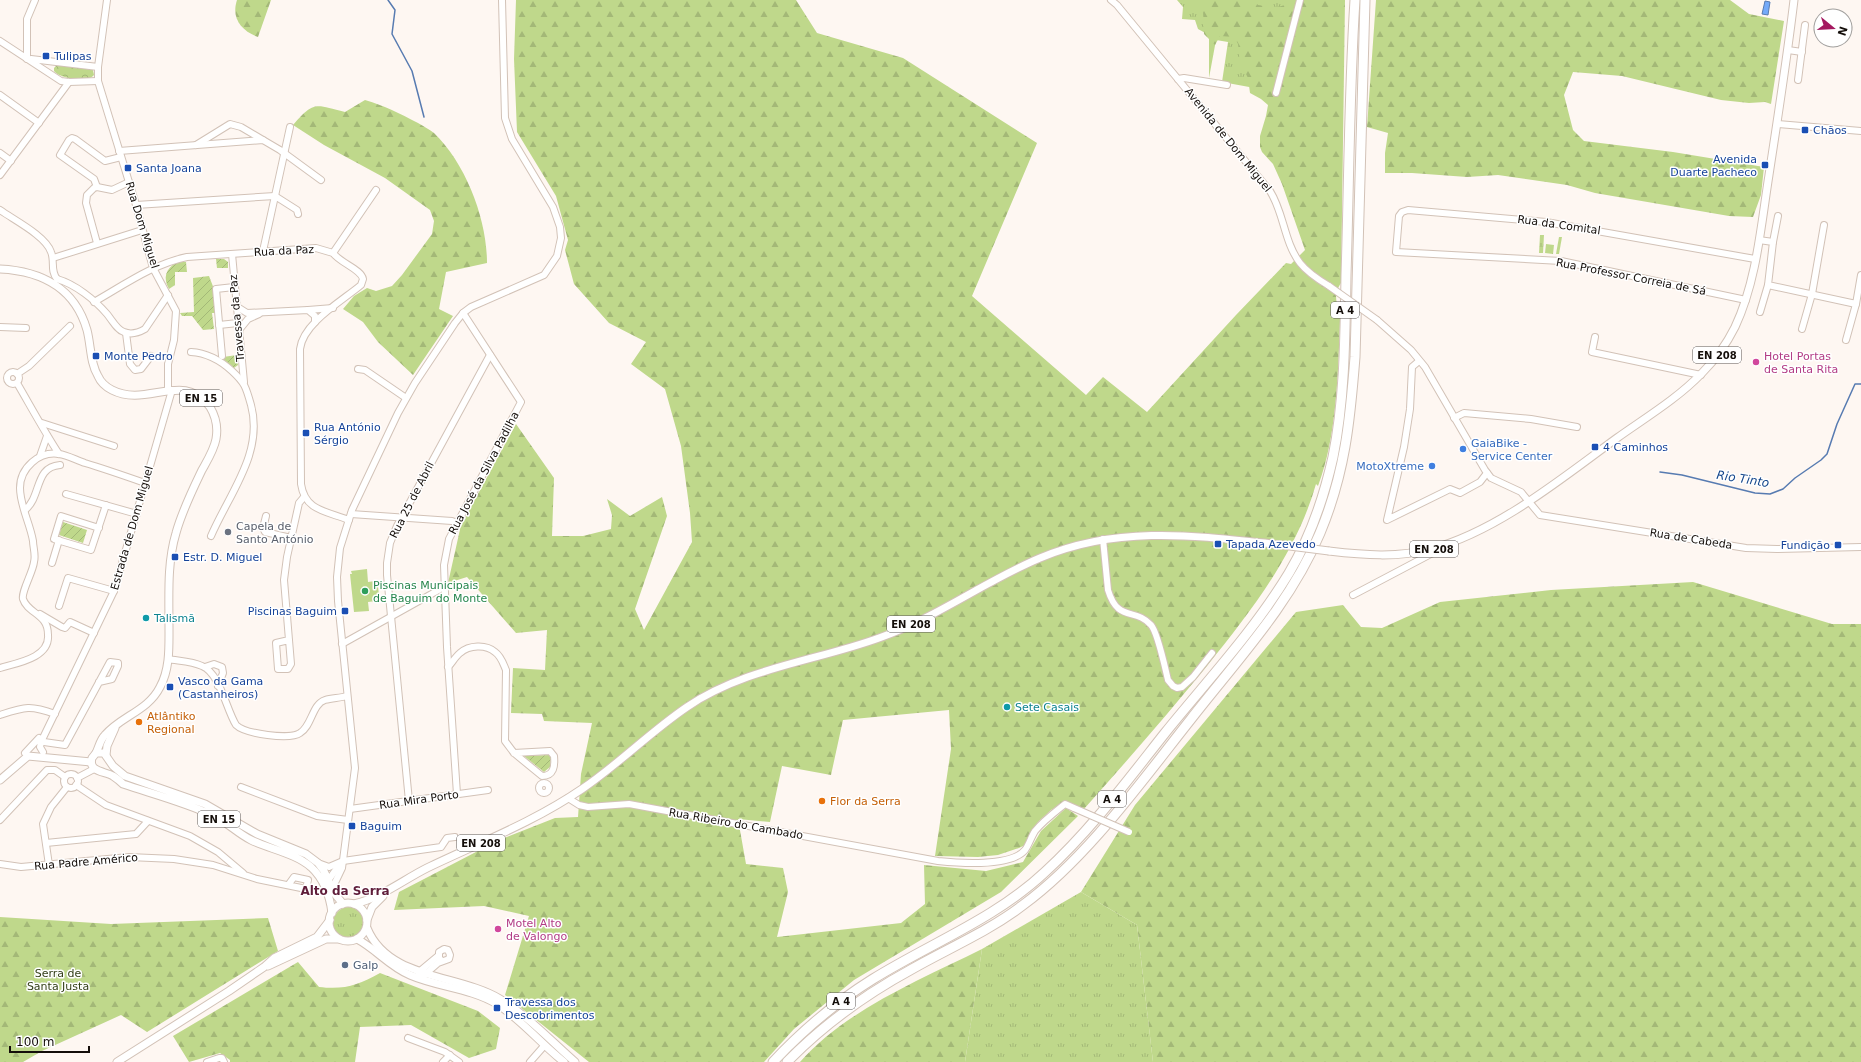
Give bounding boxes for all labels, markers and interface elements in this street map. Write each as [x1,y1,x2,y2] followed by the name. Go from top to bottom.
[1813,8,1853,48] north arrow
[1834,25,1850,37] text: N
[53,50,92,63] place label: Tulipas
[41,51,51,61] marker: Tulipas
[1182,85,1274,195] street label: Avenida de Dom Miguel
[1813,124,1847,137] place label: Chãos
[1800,125,1810,135] marker: Chãos
[1670,153,1757,179] place label: Avenida Duarte Pacheco
[1760,160,1770,170] marker: Avenida Duarte Pacheco
[136,162,202,175] place label: Santa Joana
[123,163,133,173] marker: Santa Joana
[123,180,161,270] street label: Rua Dom Miguel
[1517,213,1601,237] street label: Rua da Comital
[254,243,315,259] street label: Rua da Paz
[1555,256,1707,298] street label: Rua Professor Correia de Sá
[227,274,247,363] street label: Travessa da Paz
[1331,302,1359,318] road number: A 4
[1693,347,1741,363] road number: EN 208
[104,350,173,363] place label: Monte Pedro
[1764,350,1838,376] place label: Hotel Portas de Santa Rita
[91,351,101,361] marker: Monte Pedro
[1751,357,1761,367] marker: Hotel Portas de Santa Rita
[180,390,222,406] road number: EN 15
[446,409,522,537] street label: Rua José da Silva Padilha
[314,421,381,447] place label: Rua António Sérgio
[301,428,311,438] marker: Rua António Sérgio
[1471,437,1553,463] place label: GaiaBike - Service Center
[1603,441,1668,454] place label: 4 Caminhos
[1590,442,1600,452] marker: 4 Caminhos
[1458,444,1468,454] marker: GaiaBike - Service Center
[387,460,437,540] street label: Rua 25 de Abril
[1356,460,1424,473] place label: MotoXtreme
[1427,461,1437,471] marker: MotoXtreme
[108,464,156,592] street label: Estrada de Dom Miguel
[1716,468,1770,490] water label: Rio Tinto
[236,520,314,546] place label: Capela de Santo António
[1649,526,1733,552] street label: Rua de Cabeda
[223,527,233,537] marker: Capela de Santo António
[1225,538,1316,551] place label: Tapada Azevedo
[1213,539,1223,549] marker: Tapada Azevedo
[1781,539,1830,552] place label: Fundição
[1833,540,1843,550] marker: Fundição
[1410,541,1458,557] road number: EN 208
[183,551,262,564] place label: Estr. D. Miguel
[170,552,180,562] marker: Estr. D. Miguel
[373,579,487,605] place label: Piscinas Municipais de Baguim do Monte
[360,586,370,596] marker: Piscinas Municipais de Baguim do Monte
[248,605,337,618] place label: Piscinas Baguim
[340,606,350,616] marker: Piscinas Baguim
[153,612,195,625] place label: Talismã
[141,613,151,623] marker: Talismã
[887,616,935,632] road number: EN 208
[178,675,263,701] place label: Vasco da Gama (Castanheiros)
[165,682,175,692] marker: Vasco da Gama (Castanheiros)
[1015,701,1079,714] place label: Sete Casais
[1002,702,1012,712] marker: Sete Casais
[147,710,196,736] place label: Atlântiko Regional
[134,717,144,727] marker: Atlântiko Regional
[378,788,460,812] street label: Rua Mira Porto
[1098,791,1126,807] road number: A 4
[830,795,901,808] place label: Flor da Serra
[817,796,827,806] marker: Flor da Serra
[668,806,804,842] street label: Rua Ribeiro do Cambado
[198,811,240,827] road number: EN 15
[360,820,402,833] place label: Baguim
[347,821,357,831] marker: Baguim
[457,835,505,851] road number: EN 208
[34,851,139,873] street label: Rua Padre Américo
[300,884,390,898] district label: Alto da Serra
[506,917,567,943] place label: Motel Alto de Valongo
[493,924,503,934] marker: Motel Alto de Valongo
[353,959,378,972] place label: Galp
[340,960,350,970] marker: Galp
[27,967,89,993] park label: Serra de Santa Justa
[827,993,855,1009] road number: A 4
[504,996,595,1022] place label: Travessa dos Descobrimentos
[492,1003,502,1013] marker: Travessa dos Descobrimentos
[10,1028,89,1054] scale bar
[16,1035,54,1049] text: 100 m

